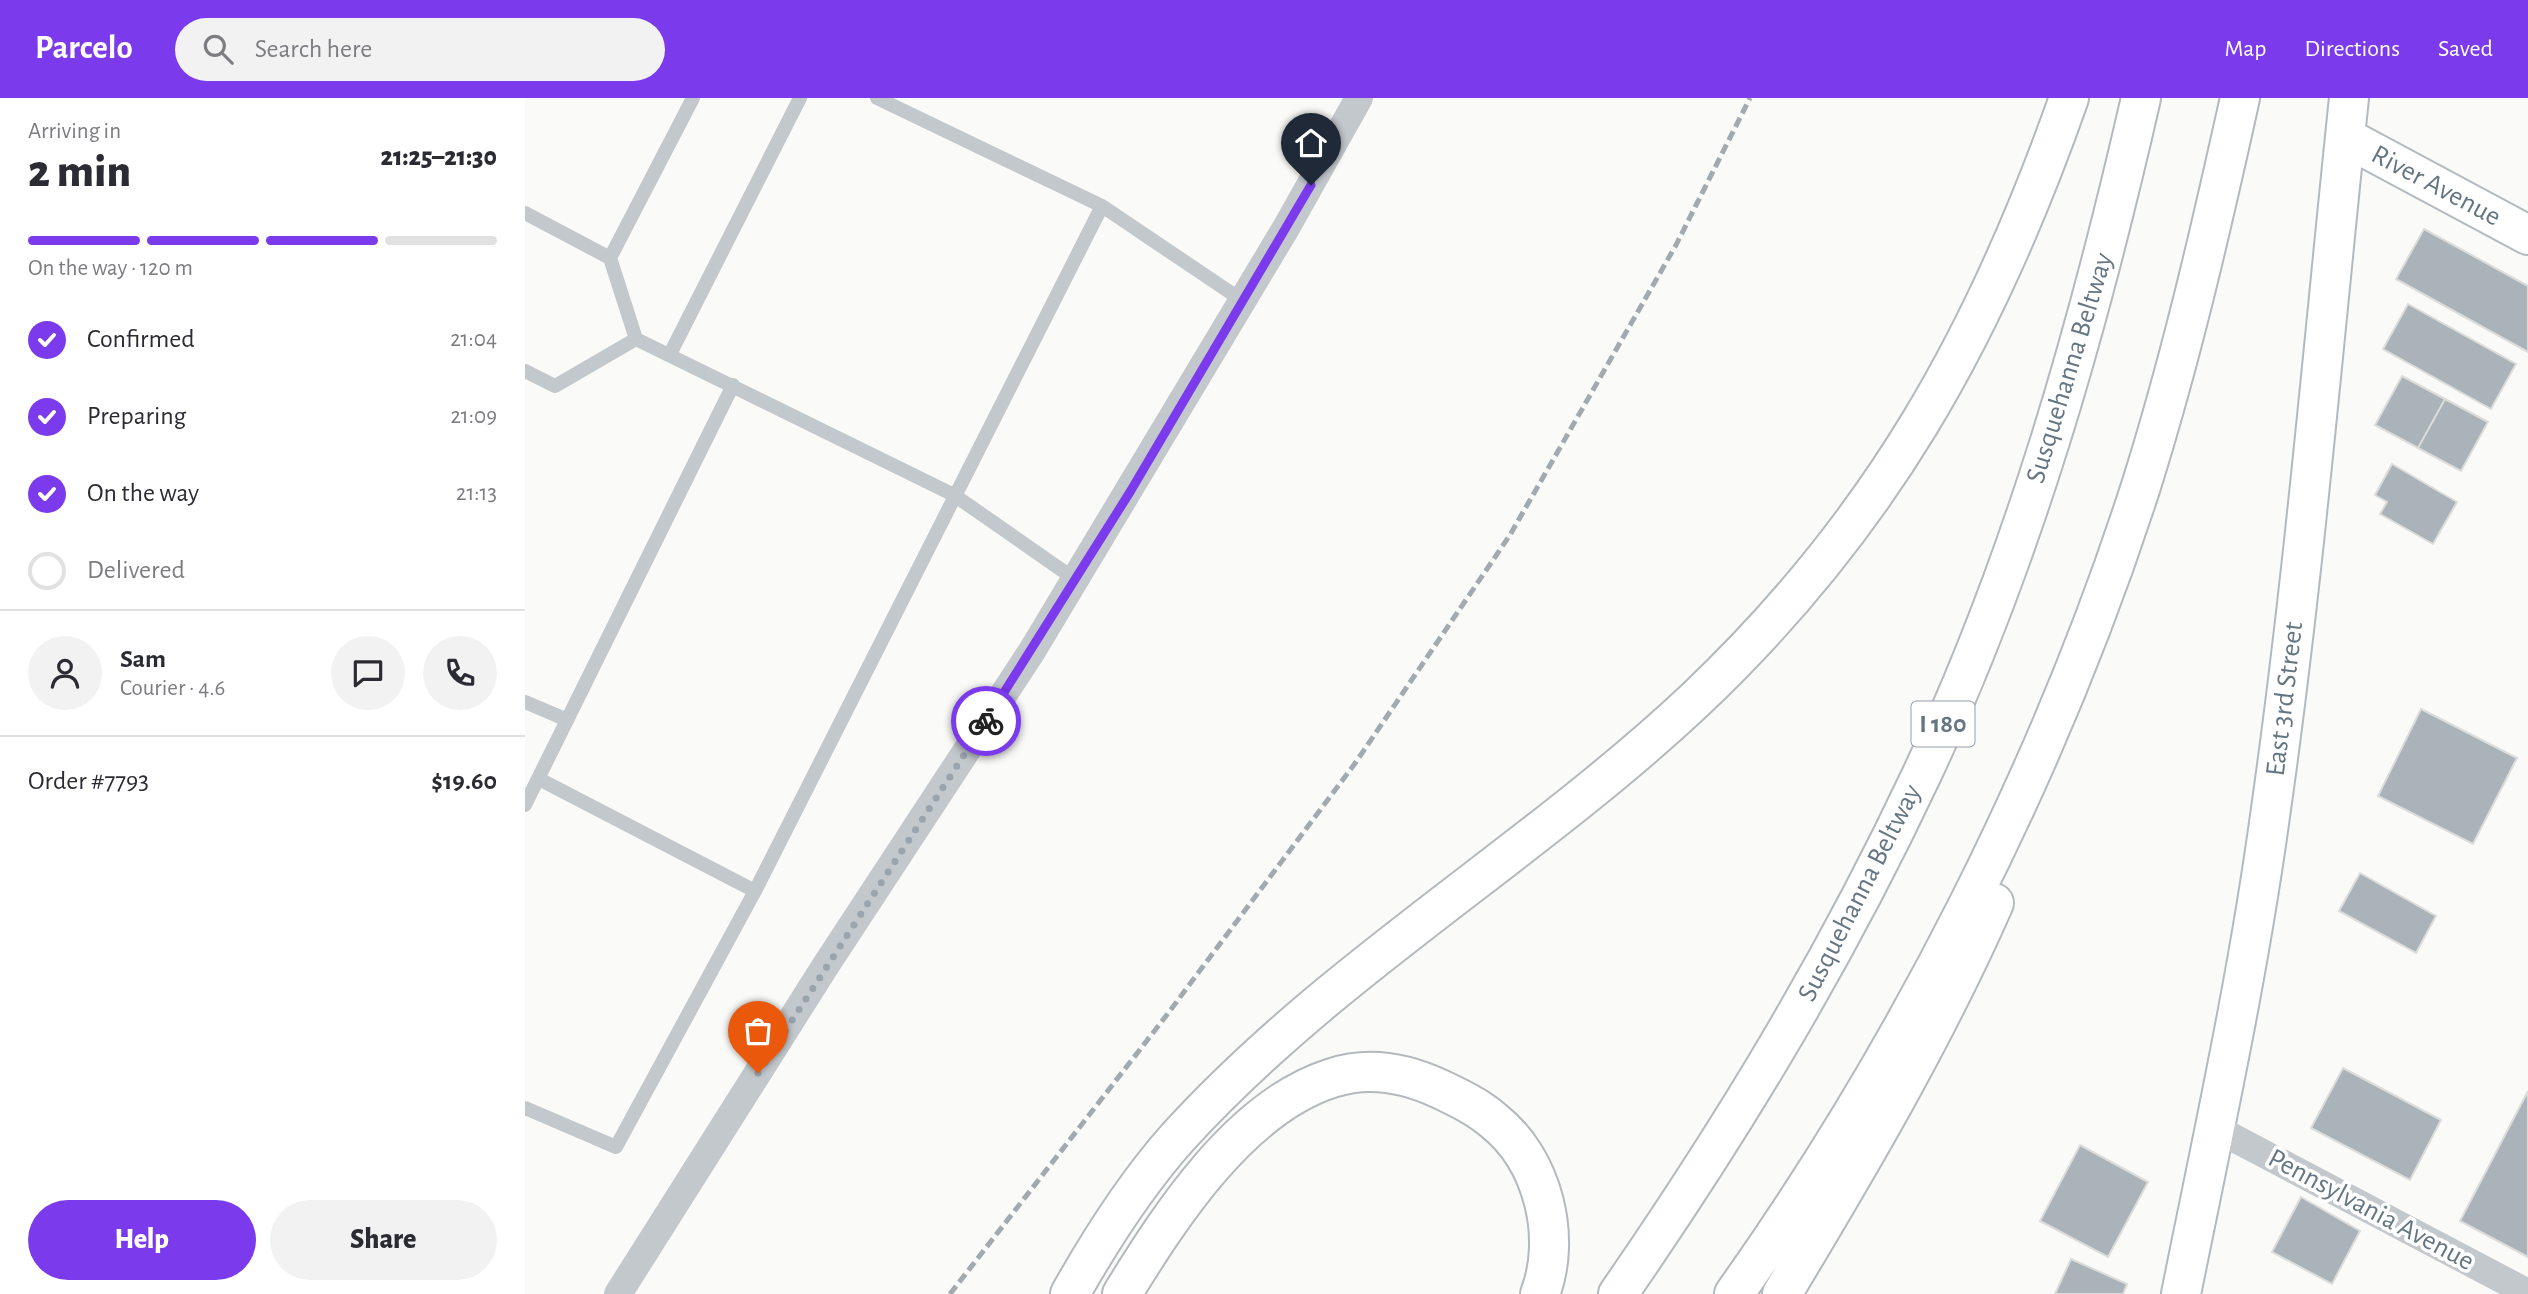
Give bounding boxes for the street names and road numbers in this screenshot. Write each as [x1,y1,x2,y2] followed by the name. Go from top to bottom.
[2367,140,2505,232] street label: River Avenue
[2022,250,2118,486] street label: Susquehanna Beltway
[2262,620,2308,778] street label: East 3rd Street
[1911,702,1975,746] road number: I 180
[1793,780,1927,1006] street label: Susquehanna Beltway
[2264,1144,2478,1276] street label: Pennsylvania Avenue

